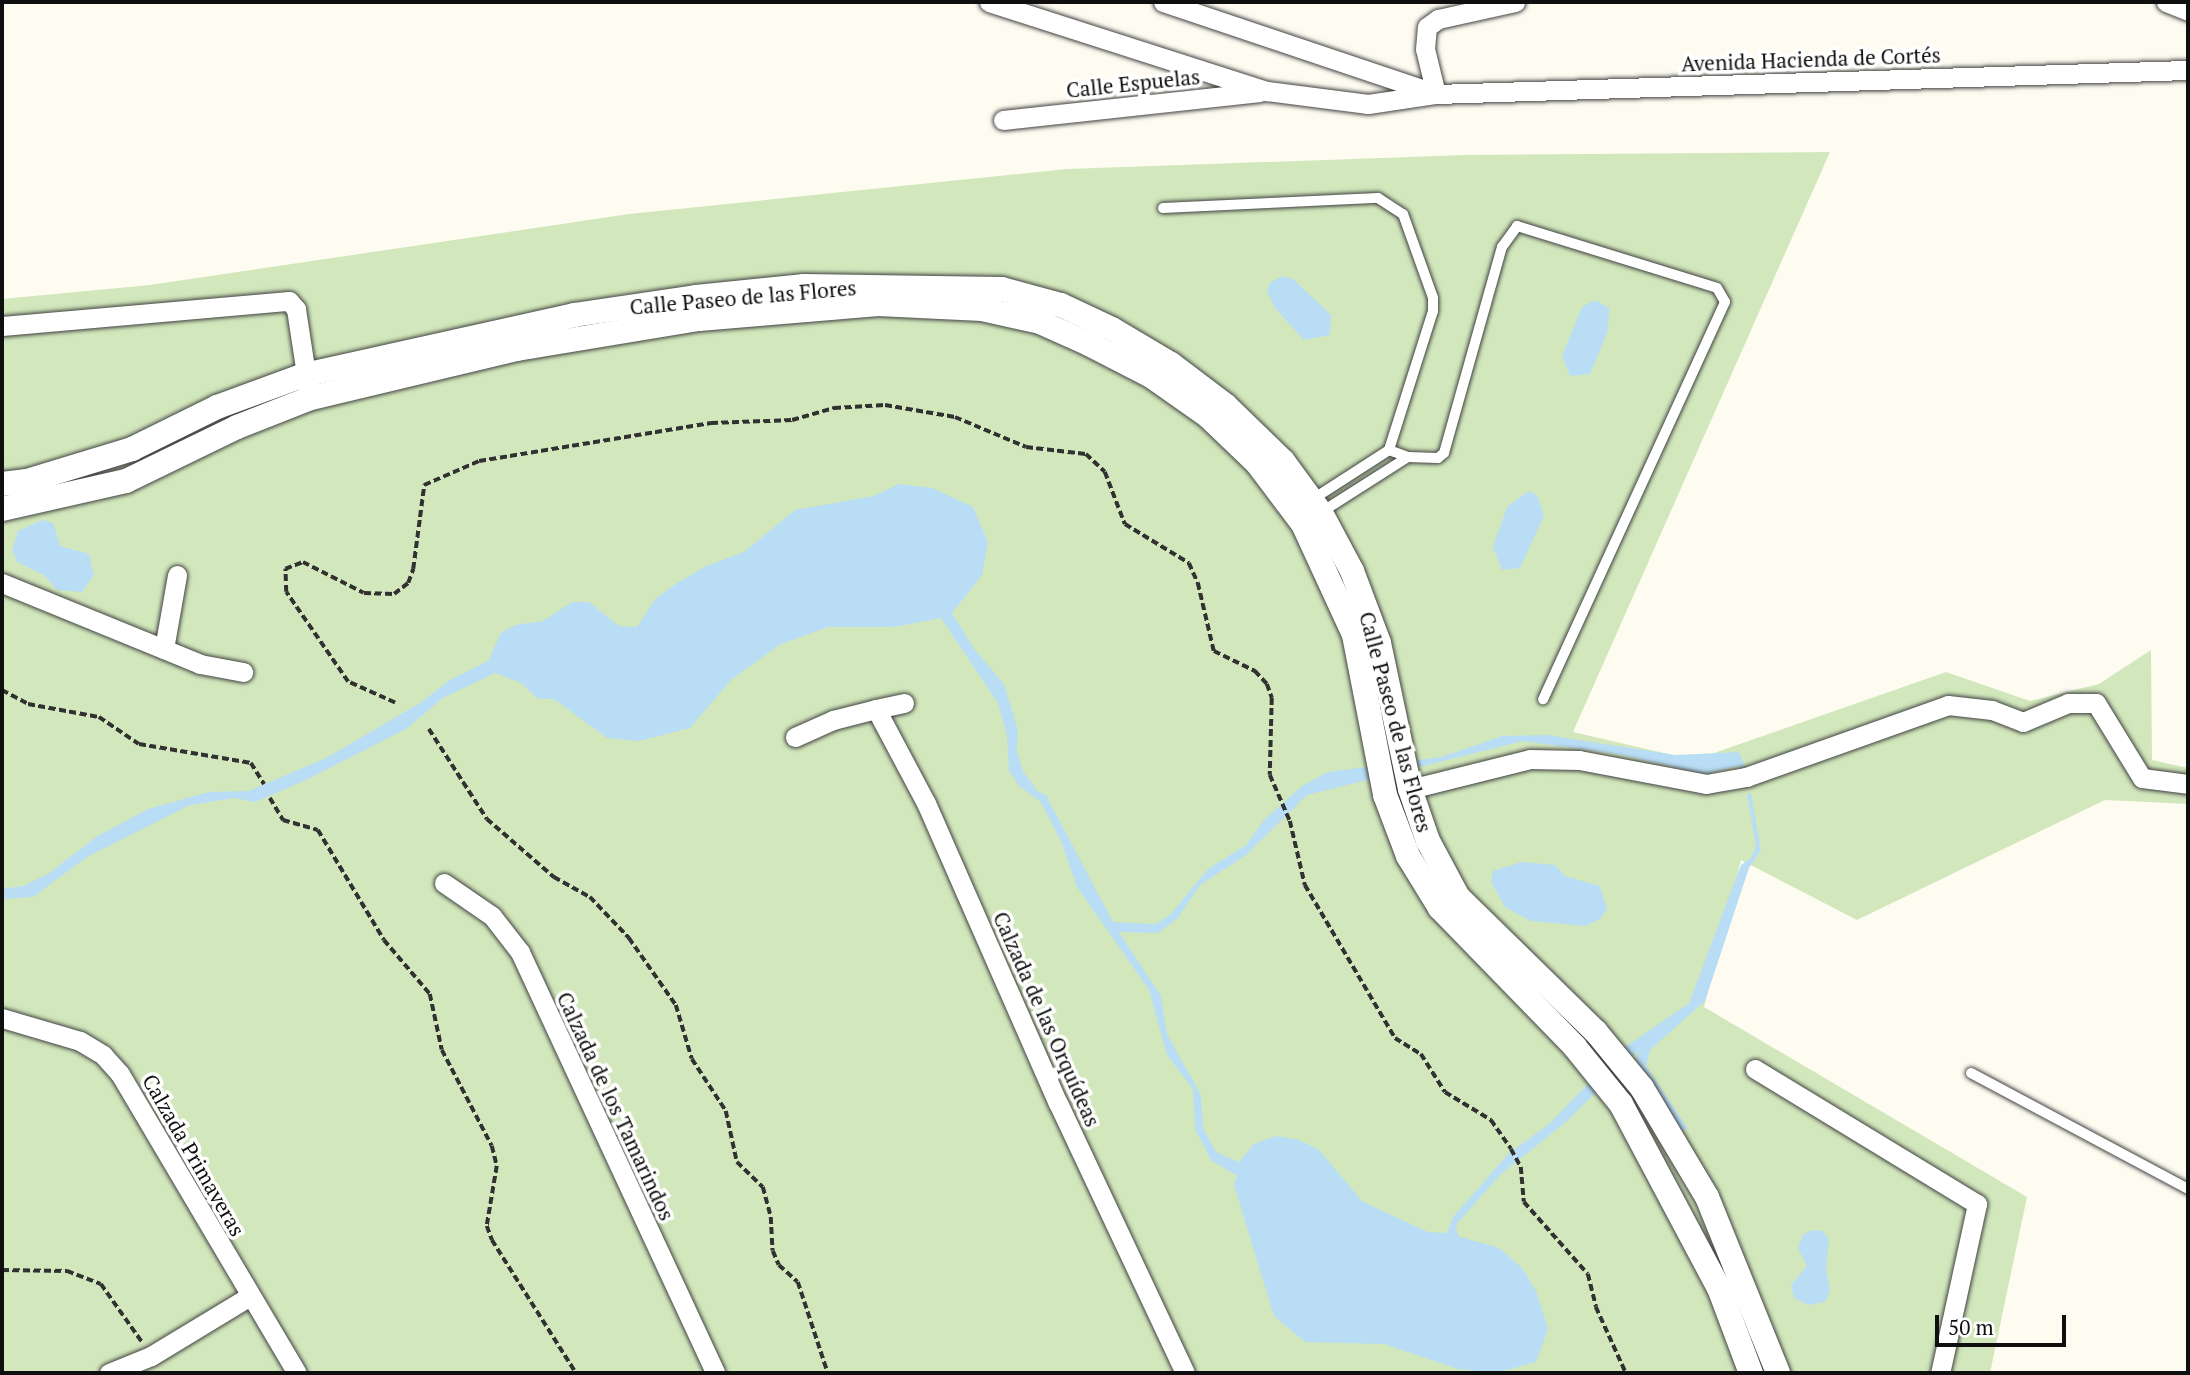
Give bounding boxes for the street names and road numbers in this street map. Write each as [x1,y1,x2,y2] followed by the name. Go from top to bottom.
[1681,42,1941,76] street label: Avenida Hacienda de Cortés
[1065,63,1201,103] street label: Calle Espuelas
[629,275,857,319] street label: Calle Paseo de las Flores
[1354,609,1438,835] street label: Calle Paseo de las Flores
[988,908,1106,1130] street label: Calzada de las Orquídeas
[552,988,680,1224] street label: Calzada de los Tamarindos
[137,1070,251,1240] street label: Calzada Primaveras

